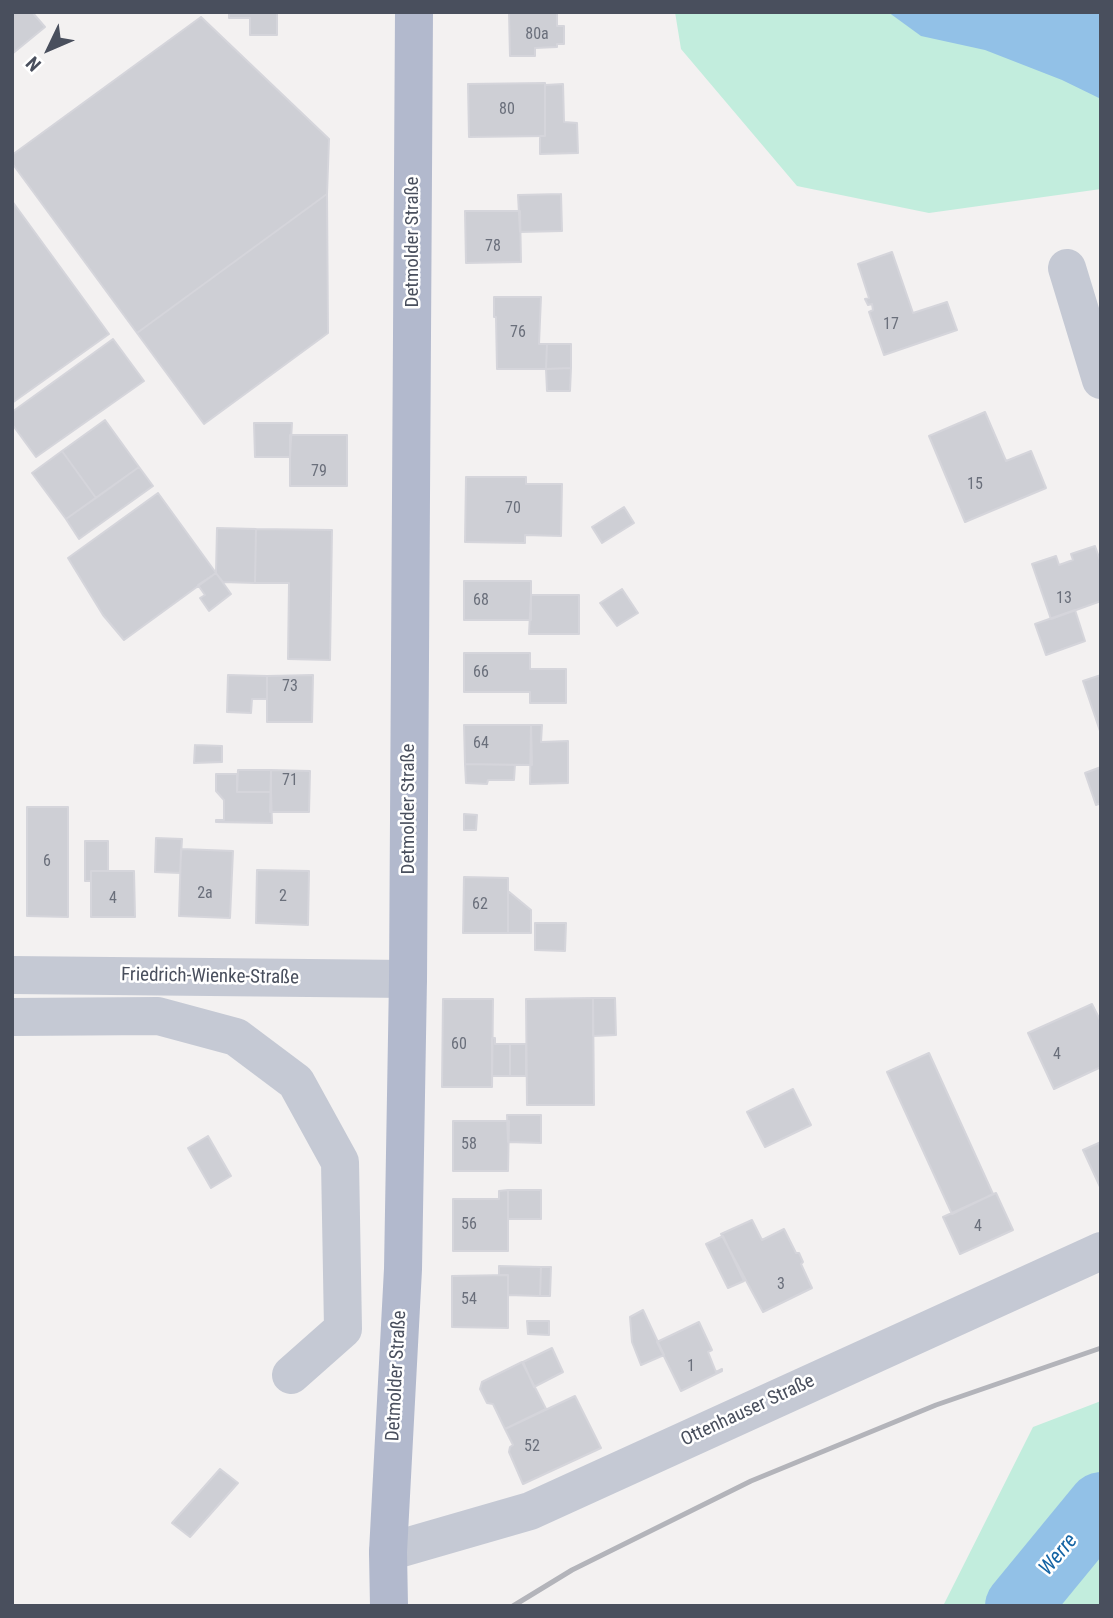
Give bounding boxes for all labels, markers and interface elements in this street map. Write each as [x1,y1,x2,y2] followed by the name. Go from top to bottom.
[14,14,84,84] north arrow
[525,25,549,45] house number: 80a
[21,52,46,76] text: N
[499,100,515,120] house number: 80
[402,177,424,307] street label: Detmolder Straße
[485,237,501,257] house number: 78
[883,315,899,335] house number: 17
[510,323,526,343] house number: 76
[311,462,327,482] house number: 79
[967,475,983,495] house number: 15
[505,499,521,519] house number: 70
[1056,589,1072,609] house number: 13
[473,591,489,611] house number: 68
[473,663,489,683] house number: 66
[282,677,298,697] house number: 73
[473,734,489,754] house number: 64
[398,744,420,874] street label: Detmolder Straße
[282,771,298,791] house number: 71
[43,852,51,872] house number: 6
[197,884,213,904] house number: 2a
[279,887,287,907] house number: 2
[109,889,117,909] house number: 4
[472,895,488,915] house number: 62
[121,964,299,990] street label: Friedrich-Wienke-Straße
[451,1035,467,1055] house number: 60
[1053,1045,1061,1065] house number: 4
[461,1135,477,1155] house number: 58
[461,1215,477,1235] house number: 56
[974,1217,982,1237] house number: 4
[777,1275,785,1295] house number: 3
[461,1290,477,1310] house number: 54
[382,1310,412,1442] street label: Detmolder Straße
[687,1357,695,1377] house number: 1
[678,1370,818,1452] street label: Ottenhauser Straße
[524,1437,540,1457] house number: 52
[1034,1529,1084,1581] water label: Werre

